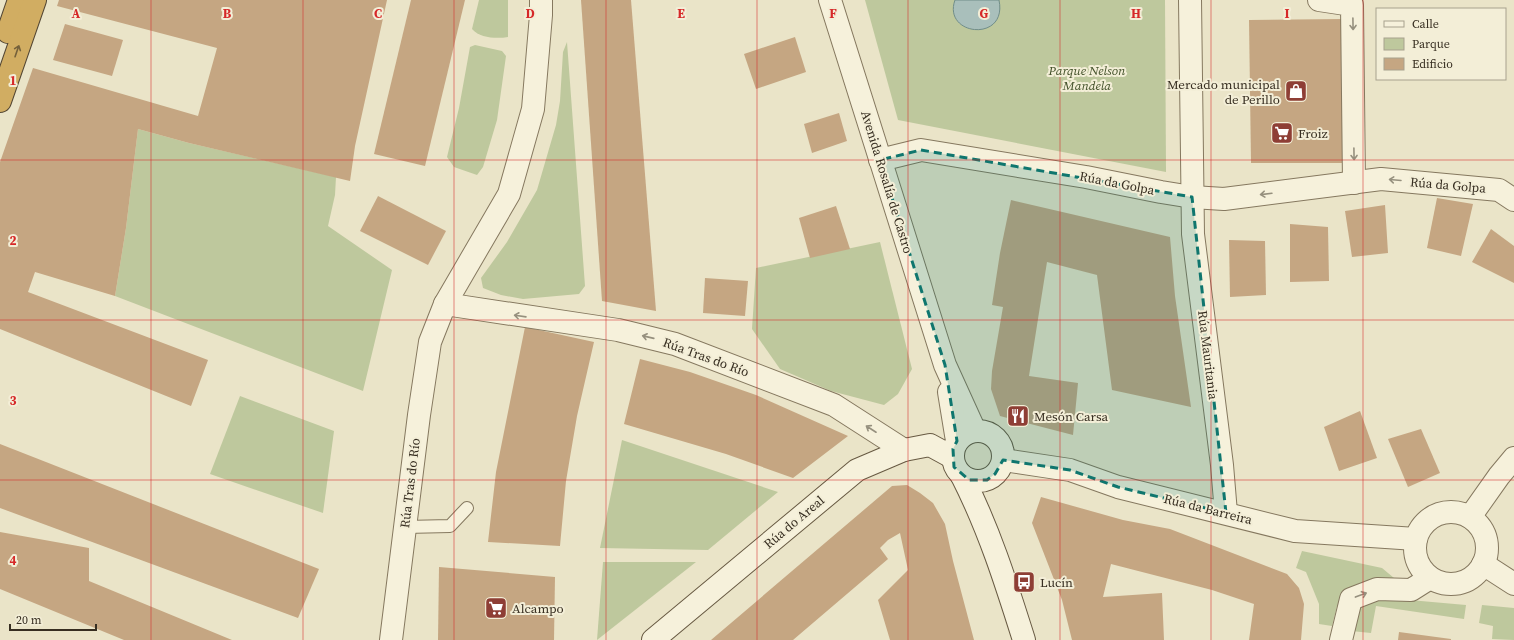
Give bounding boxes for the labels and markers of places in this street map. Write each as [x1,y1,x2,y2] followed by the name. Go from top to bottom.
[1167,76,1280,108] place label: Mercado municipal de Perillo
[1283,78,1309,104] shop icon: Mercado municipal de Perillo
[1269,120,1295,146] supermarket icon: Froiz
[1298,125,1328,142] place label: Froiz
[1005,403,1031,429] restaurant icon: Mesón Carsa
[1034,408,1109,425] place label: Mesón Carsa
[1011,569,1037,595] bus stop icon: Lucín
[1040,574,1073,591] place label: Lucín
[483,595,509,621] supermarket icon: Alcampo
[512,600,564,617] place label: Alcampo

